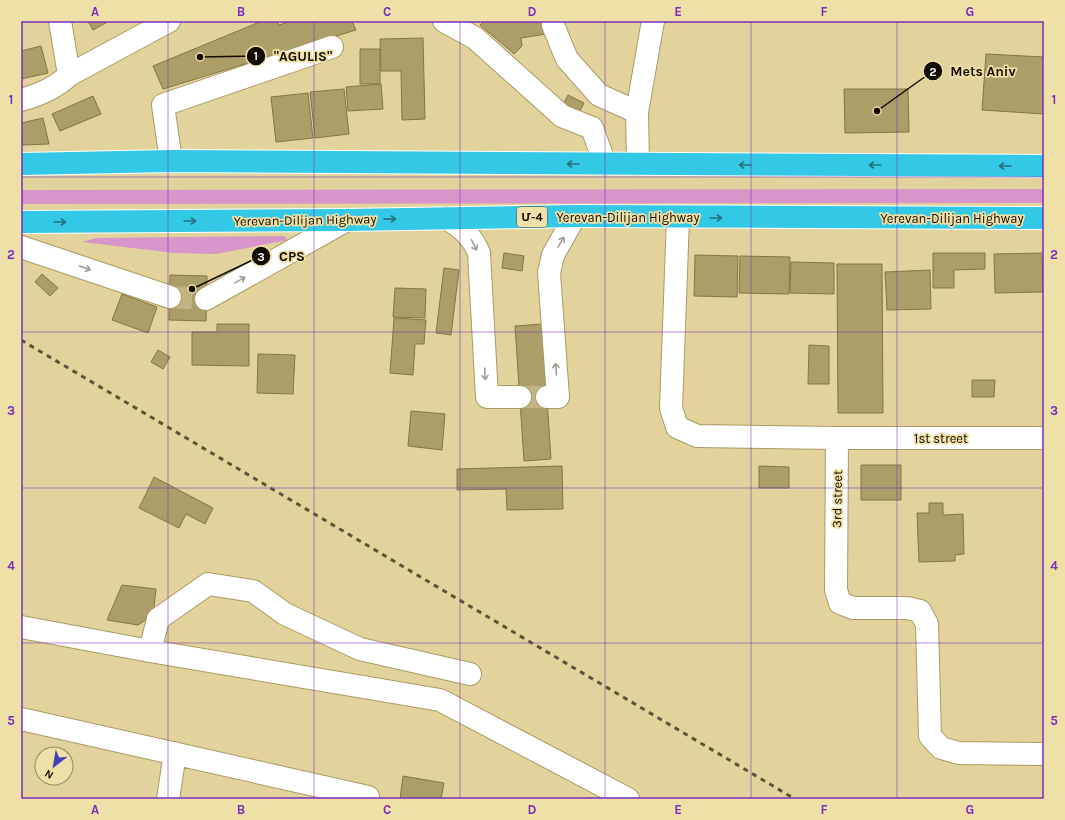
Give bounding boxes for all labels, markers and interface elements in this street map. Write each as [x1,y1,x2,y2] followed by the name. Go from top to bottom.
[91,4,99,19] text: A
[237,4,245,19] text: B
[383,4,391,19] text: C
[528,4,537,19] text: D
[674,4,682,19] text: E
[820,4,828,19] text: F
[966,4,974,19] text: G
[246,43,340,69] callout: "AGULIS"
[274,48,332,65] text: "AGULIS"
[254,49,258,63] text: 1
[923,58,1024,84] callout: Mets Aniv
[950,63,1016,80] text: Mets Aniv
[929,65,937,79] text: 2
[9,92,13,107] text: 1
[1052,92,1056,107] text: 1
[567,160,580,168] one-way arrow
[739,161,752,169] one-way arrow
[869,162,882,169] one-way arrow
[999,162,1012,170] one-way arrow
[517,207,547,227] road number: Մ-4
[557,210,699,225] street label: Yerevan-Dilijan Highway
[233,211,377,229] street label: Yerevan-Dilijan Highway
[881,211,1023,226] street label: Yerevan-Dilijan Highway
[709,214,722,222] one-way arrow
[383,215,396,223] one-way arrow
[183,217,196,225] one-way arrow
[53,218,66,226] one-way arrow
[557,236,565,248] one-way arrow
[471,239,479,251] one-way arrow
[251,243,313,269] callout: CPS
[7,247,15,262] text: 2
[1050,247,1058,262] text: 2
[279,248,305,265] text: CPS
[257,250,265,264] text: 3
[78,265,91,272] one-way arrow
[234,275,246,283] one-way arrow
[552,363,560,376] one-way arrow
[482,367,489,380] one-way arrow
[7,403,15,418] text: 3
[1050,403,1058,418] text: 3
[914,431,968,446] street label: 1st street
[829,470,845,528] street label: 3rd street
[7,558,15,573] text: 4
[1050,558,1058,573] text: 4
[7,713,15,728] text: 5
[1050,713,1058,728] text: 5
[34,746,74,786] north arrow
[42,767,56,782] text: N
[91,802,99,817] text: A
[237,802,245,817] text: B
[383,802,391,817] text: C
[528,802,537,817] text: D
[674,802,682,817] text: E
[820,802,828,817] text: F
[966,802,974,817] text: G

